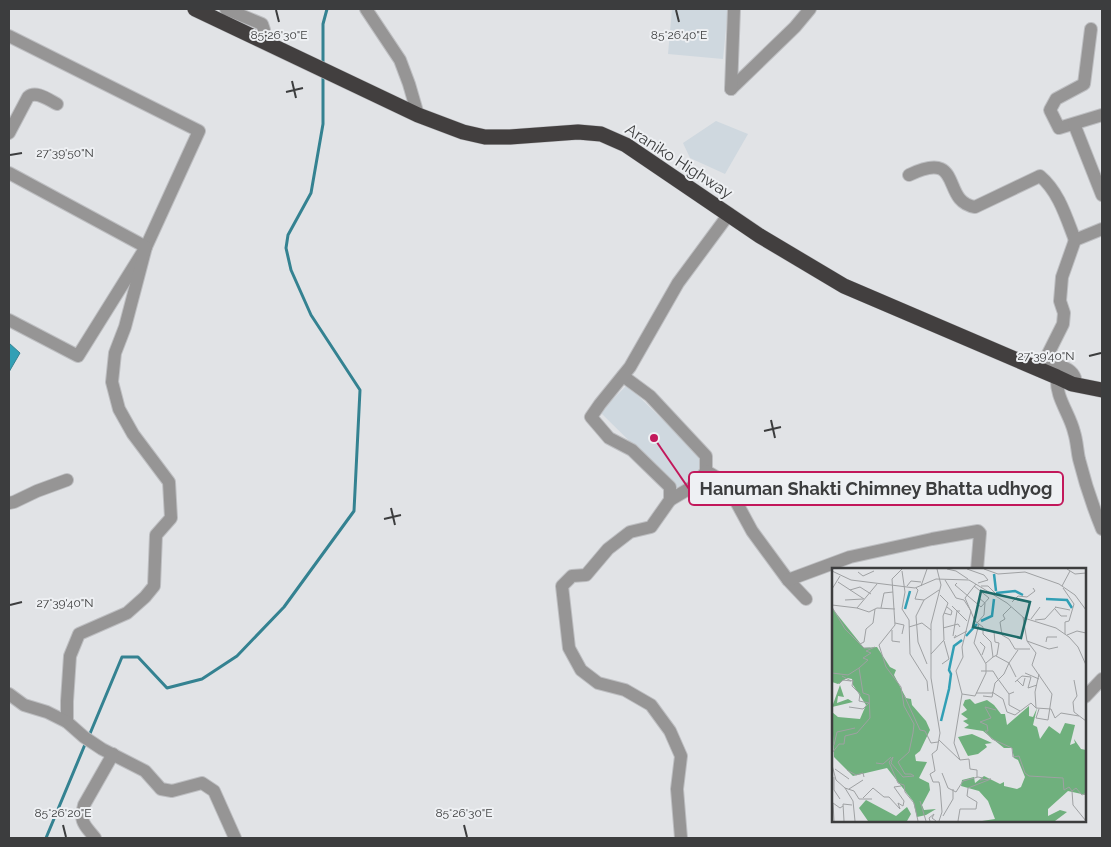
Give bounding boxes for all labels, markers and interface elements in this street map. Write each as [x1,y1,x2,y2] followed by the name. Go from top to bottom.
[250,28,308,42] text: 85°26'30"E
[651,28,707,42] text: 85°26'40"E
[622,119,736,203] street label: Araniko Highway
[36,146,94,160] text: 27°39'50"N
[1018,349,1074,363] text: 27°39'40"N
[689,472,1063,505] callout: Hanuman Shakti Chimney Bhatta udhyog
[700,478,1052,499] text: Hanuman Shakti Chimney Bhatta udhyog
[832,568,1086,822] inset map
[37,596,93,610] text: 27°39'40"N
[34,806,92,820] text: 85°26'20"E
[435,806,493,820] text: 85°26'30"E

